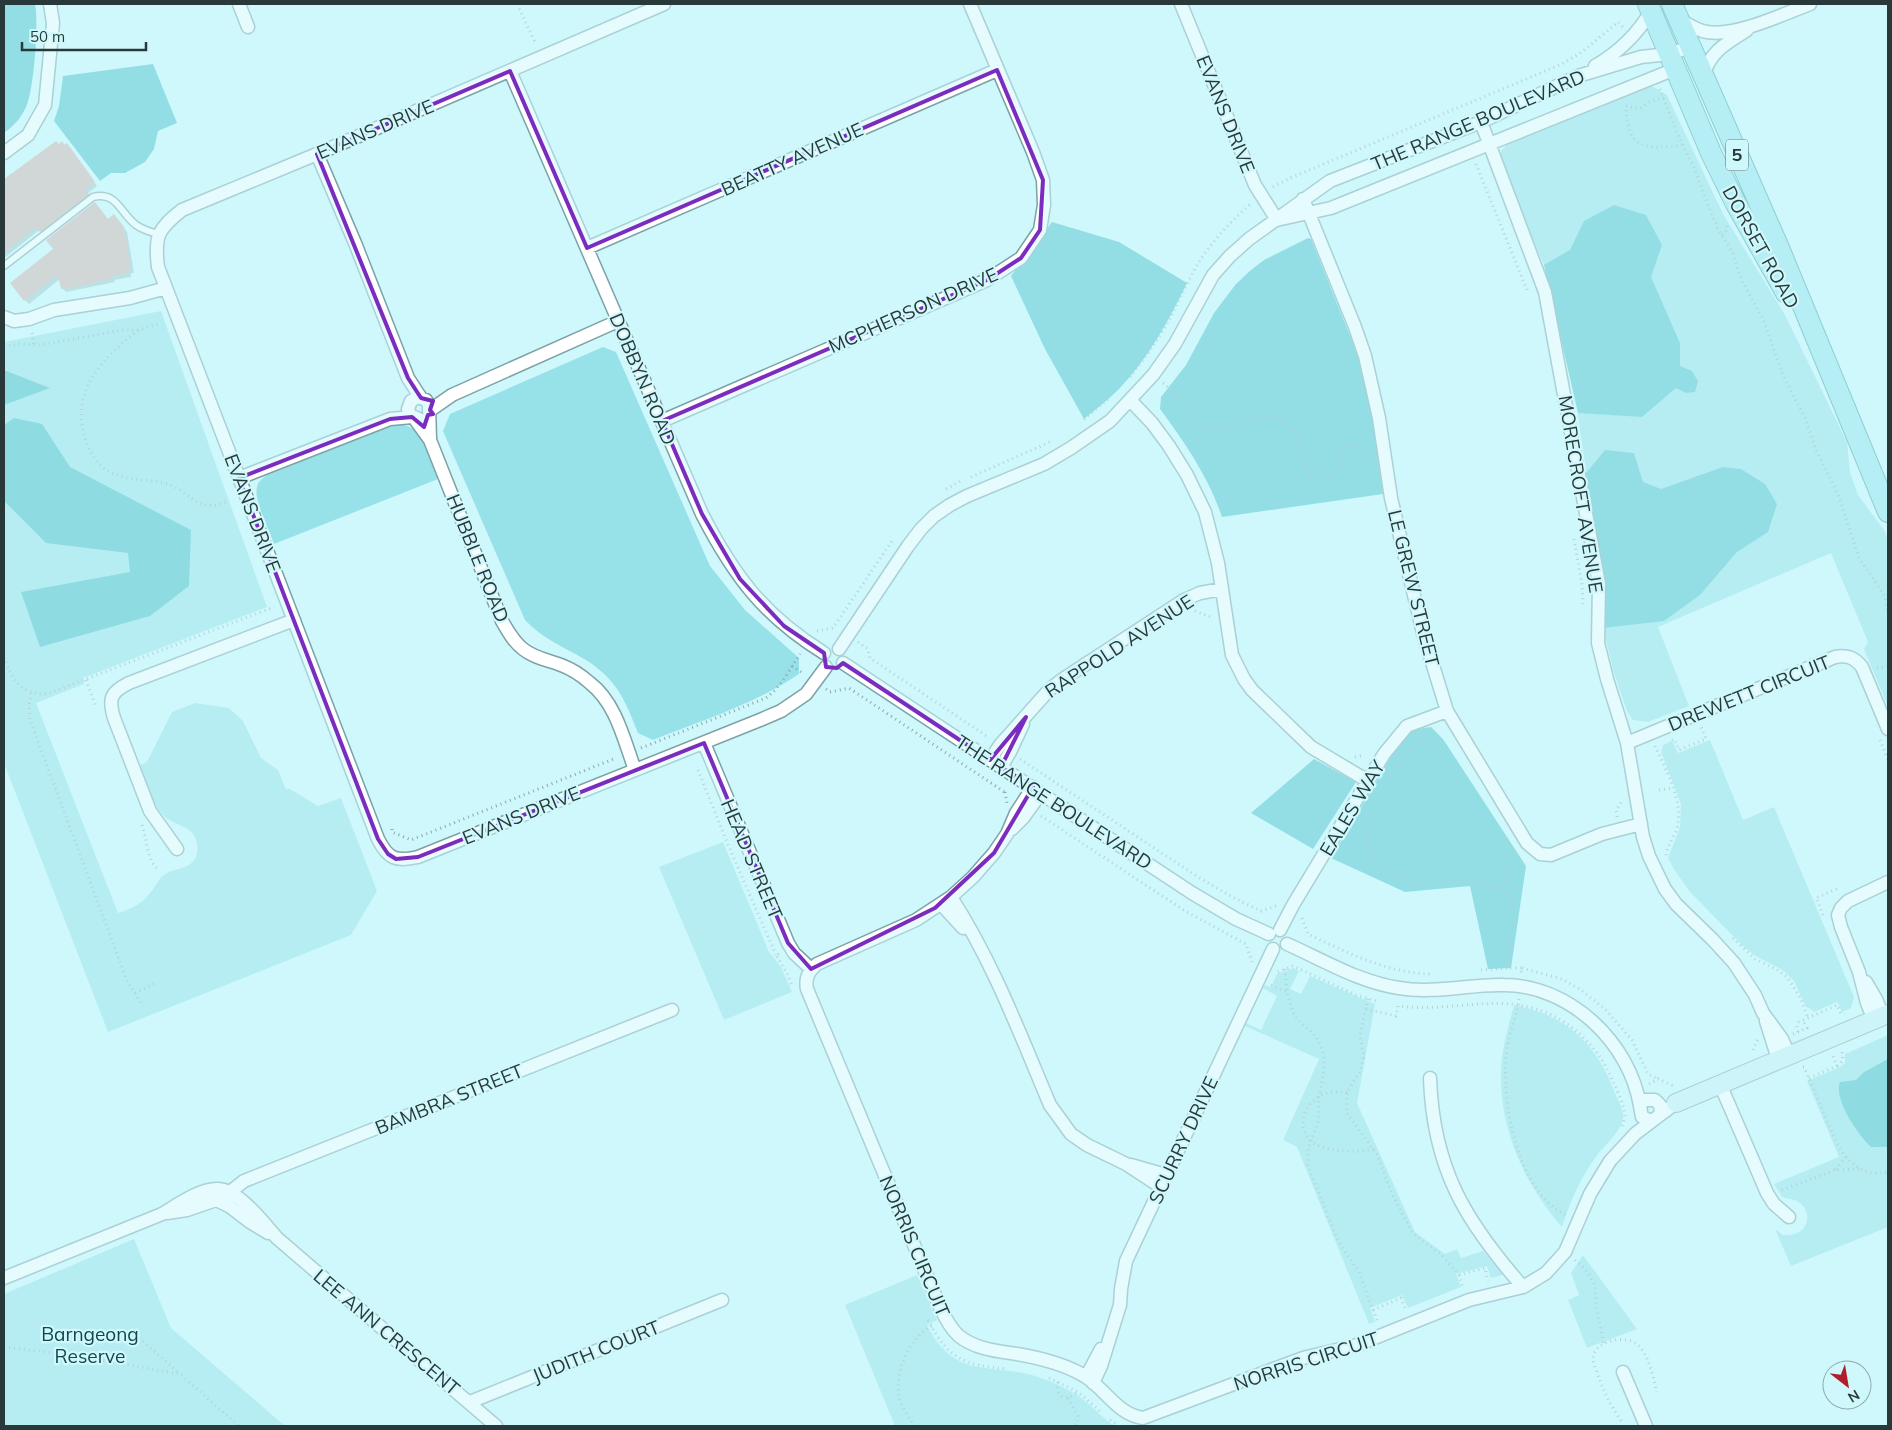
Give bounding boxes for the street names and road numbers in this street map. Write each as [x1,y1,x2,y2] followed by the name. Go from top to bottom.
[1191,52,1261,176] street label: EVANS DRIVE
[1368,64,1588,176] street label: THE RANGE BOULEVARD
[313,94,437,164] street label: EVANS DRIVE
[717,117,867,201] street label: BEATTY AVENUE
[1726,140,1748,170] road number: 5
[1717,181,1805,313] street label: DORSET ROAD
[825,262,1001,358] street label: MCPHERSON DRIVE
[604,309,682,449] street label: DOBBYN ROAD
[1554,394,1608,594] street label: MORECROFT AVENUE
[219,450,287,576] street label: EVANS DRIVE
[441,490,515,626] street label: HUBBLE ROAD
[1383,507,1445,669] street label: LE GREW STREET
[1040,589,1198,703] street label: RAPPOLD AVENUE
[1664,649,1834,736] street label: DREWETT CIRCUIT
[951,729,1157,875] street label: THE RANGE BOULEVARD
[1314,755,1390,860] street label: EALES WAY
[459,780,583,850] street label: EVANS DRIVE
[716,795,788,923] street label: HEAD STREET
[371,1058,527,1140] street label: BAMBRA STREET
[1143,1072,1223,1208] street label: SCURRY DRIVE
[874,1172,956,1321] street label: NORRIS CIRCUIT
[309,1264,465,1401] street label: LEE ANN CRESCENT
[529,1314,664,1388] street label: JUDITH COURT
[1230,1326,1382,1396] street label: NORRIS CIRCUIT

